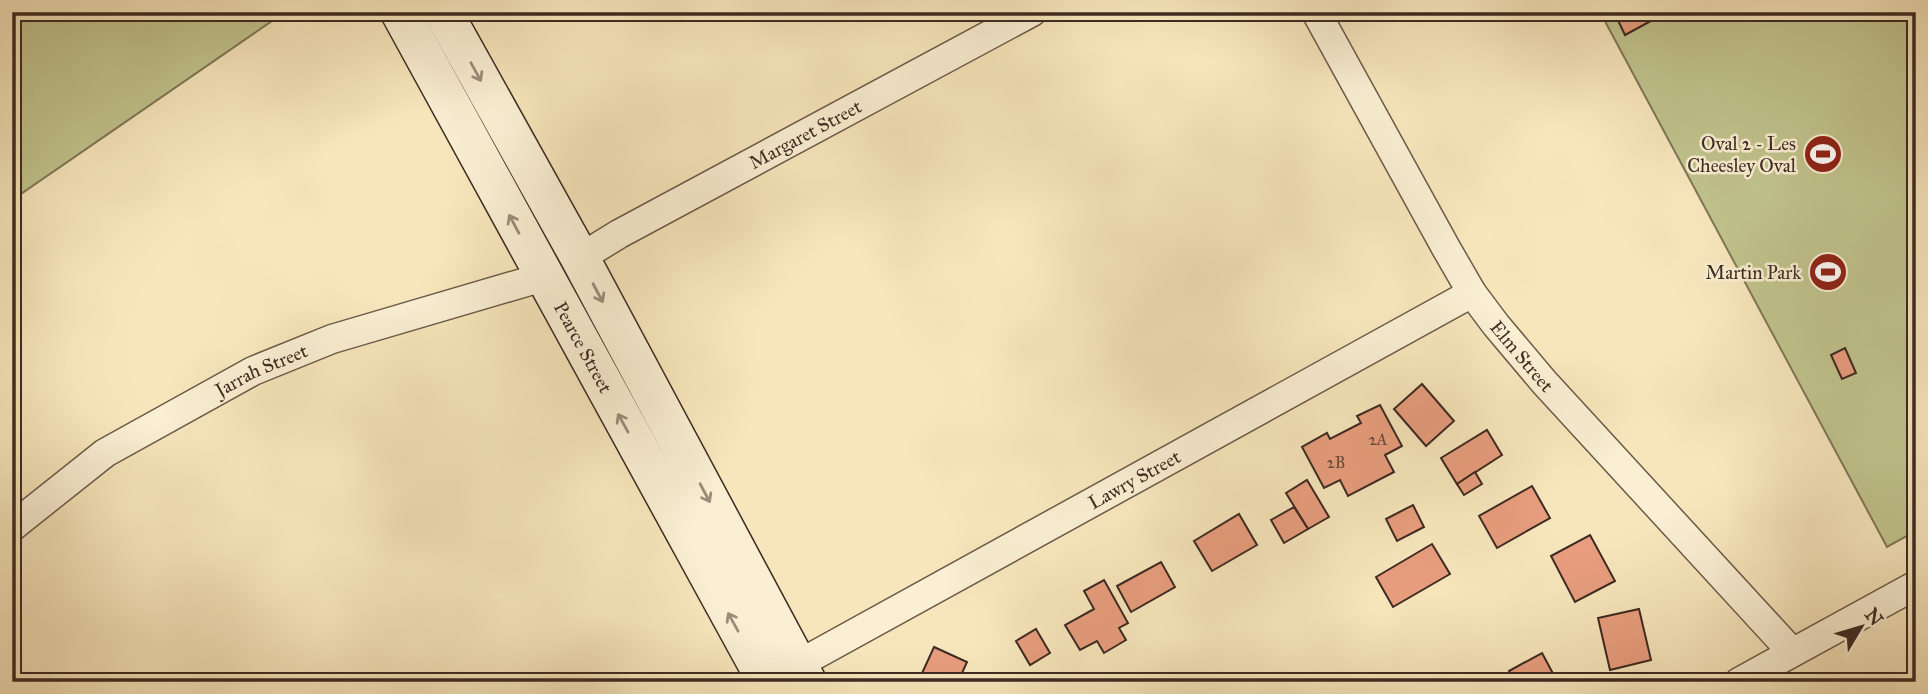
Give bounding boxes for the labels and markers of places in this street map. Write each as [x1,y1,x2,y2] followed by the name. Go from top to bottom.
[1687,132,1797,177] place label: Oval 2 - Les Cheesley Oval
[1802,133,1844,175] sports icon: Oval 2 - Les Cheesley Oval
[1807,251,1849,293] sports icon: Martin Park
[1706,261,1801,284] place label: Martin Park

